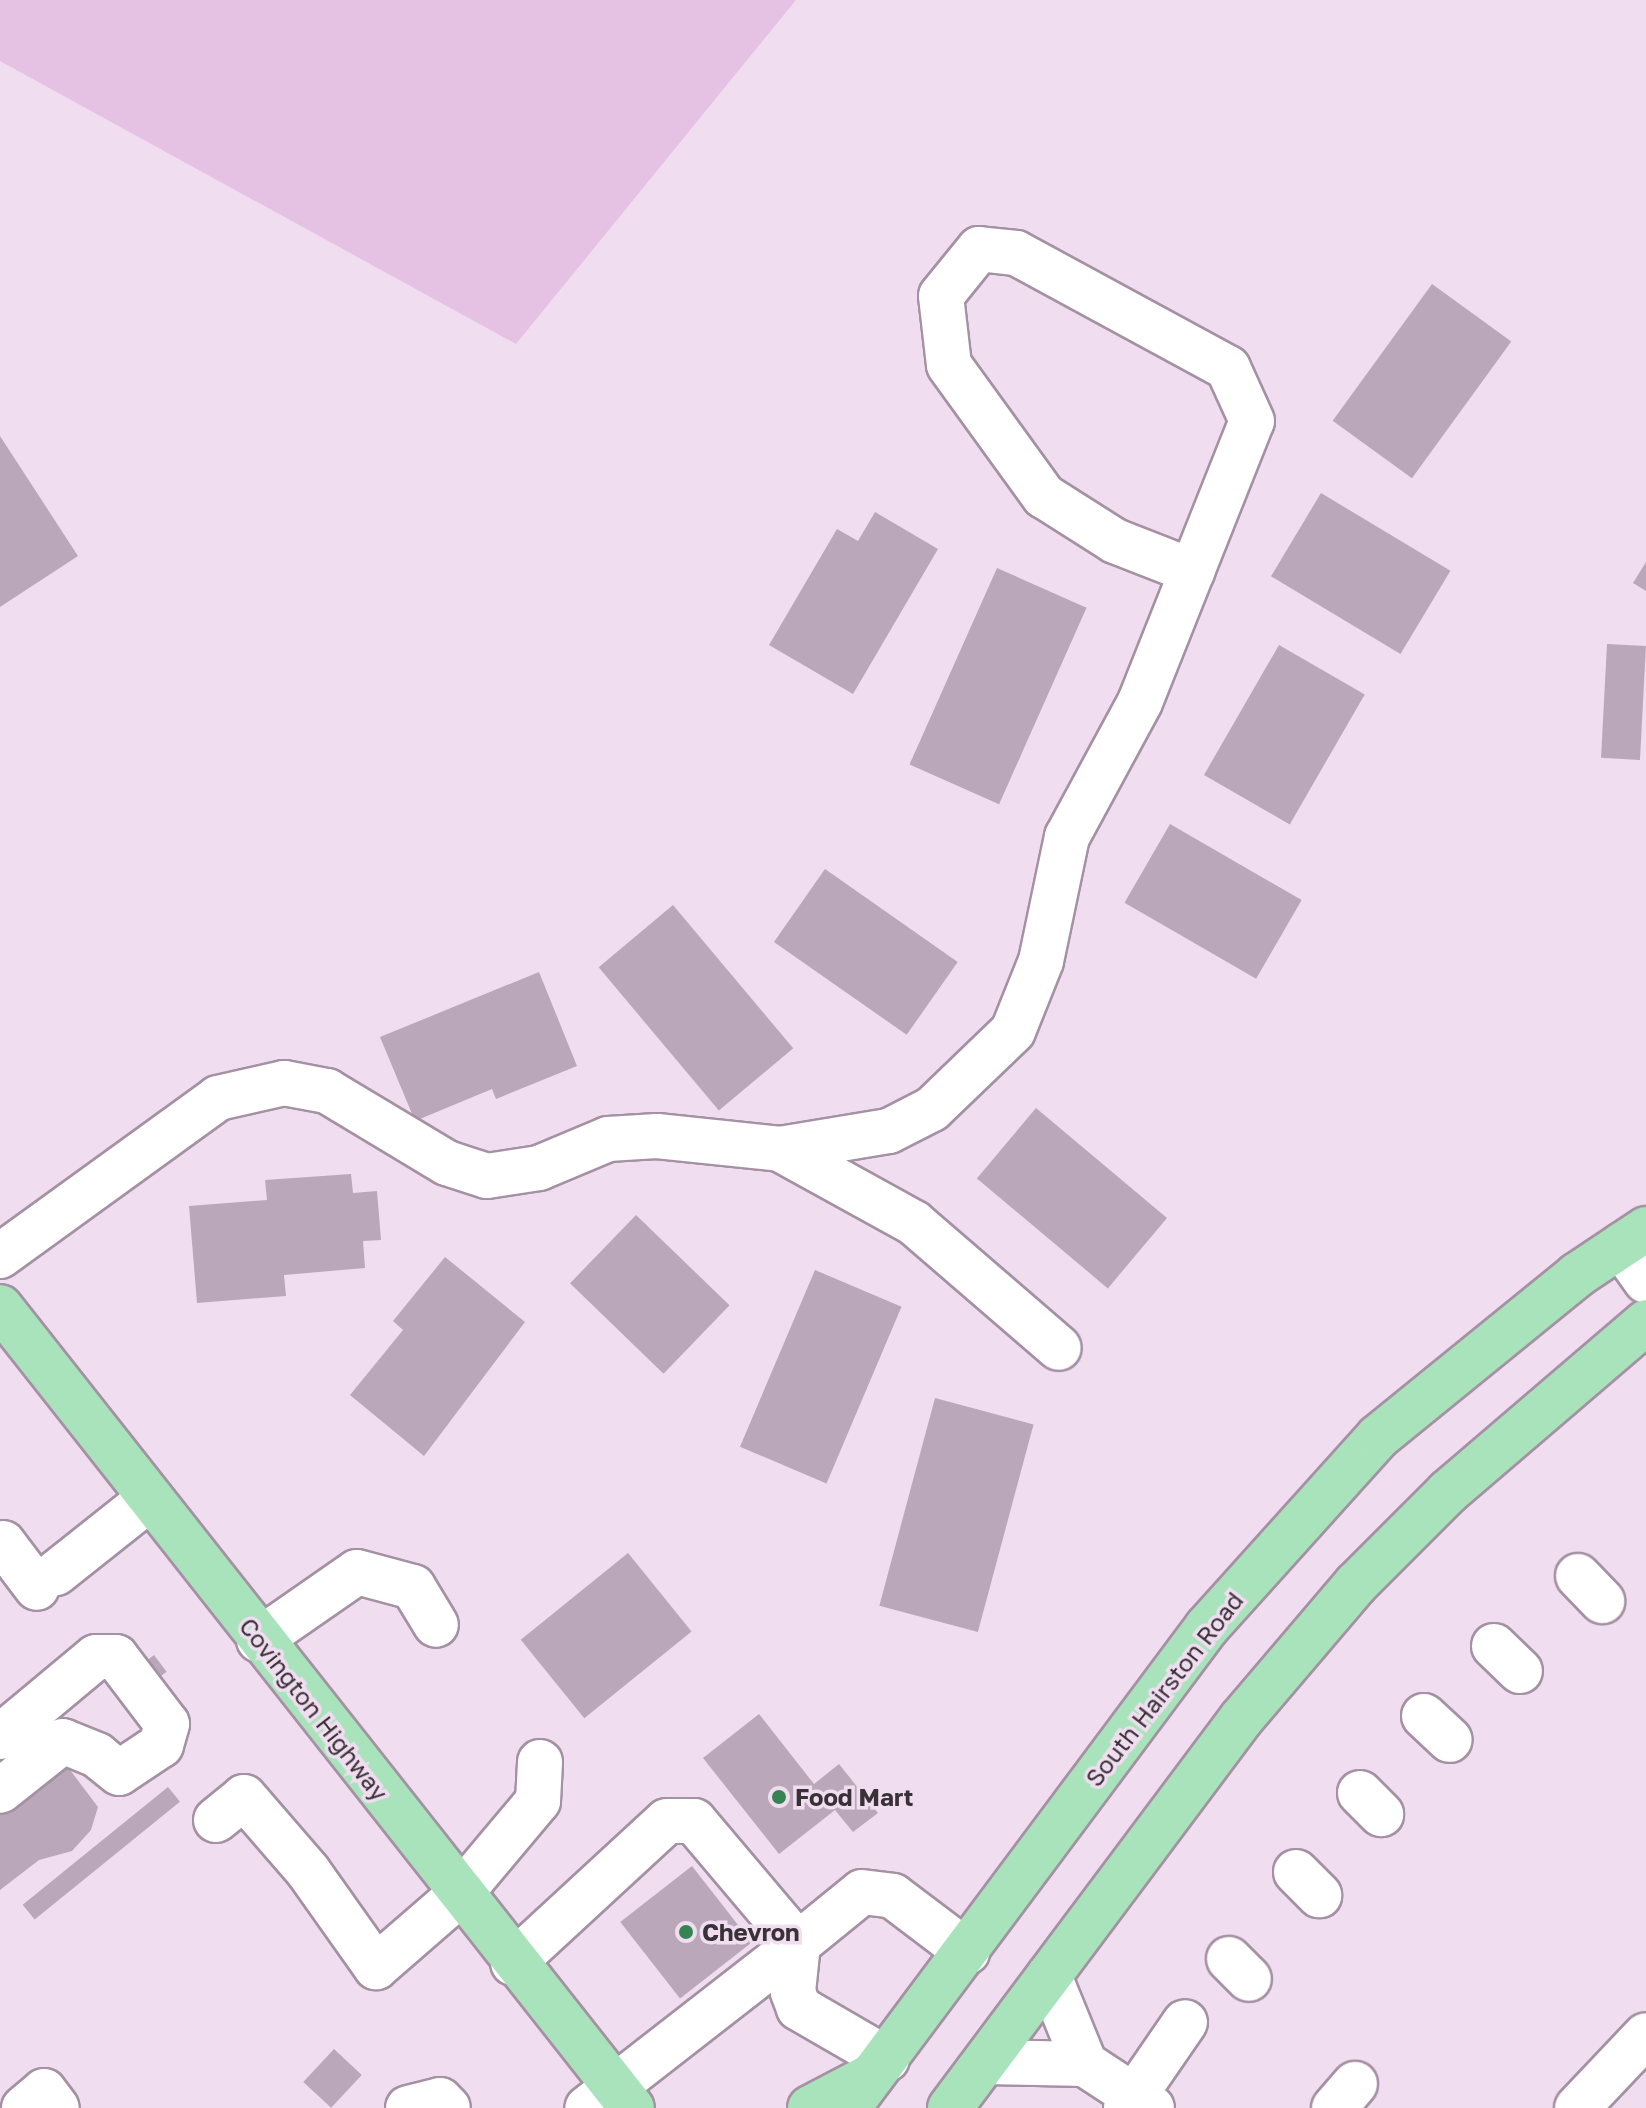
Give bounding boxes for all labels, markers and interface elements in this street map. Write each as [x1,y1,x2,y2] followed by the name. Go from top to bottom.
[1079,1586,1249,1792] street label: South Hairston Road
[234,1612,394,1806] street label: Covington Highway
[795,1783,913,1811] place label: Food Mart
[770,1788,788,1806] marker: Food Mart
[702,1918,800,1946] place label: Chevron
[677,1923,695,1941] marker: Chevron

